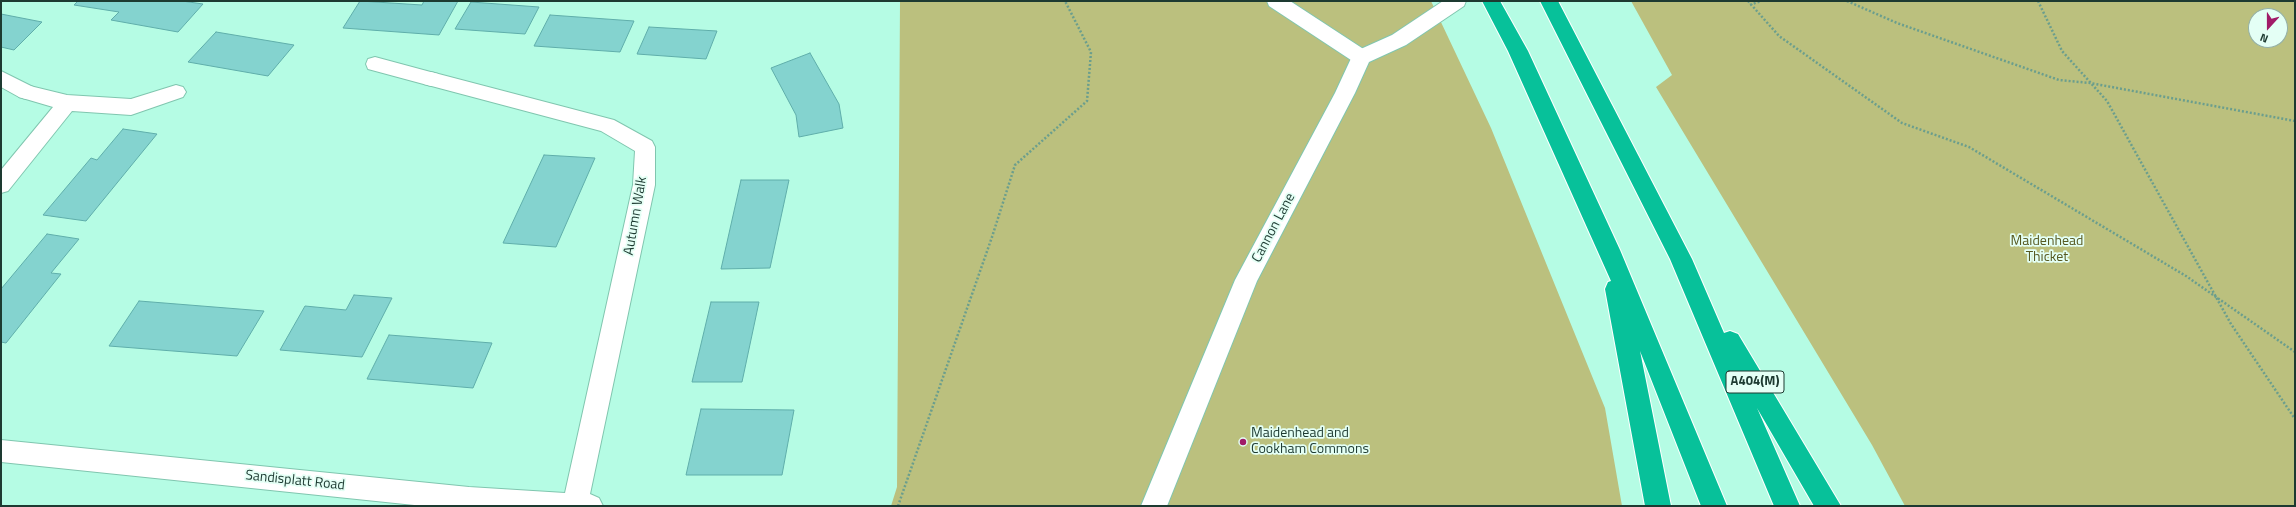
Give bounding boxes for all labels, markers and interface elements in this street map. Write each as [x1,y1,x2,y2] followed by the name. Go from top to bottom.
[2248,8,2288,48] north arrow
[2258,29,2270,47] text: N
[621,175,651,257] street label: Autumn Walk
[1249,191,1299,265] street label: Cannon Lane
[2011,234,2083,266] park label: Maidenhead Thicket
[1726,371,1784,393] road number: A404(M)
[1251,426,1369,458] place label: Maidenhead and Cookham Commons
[1238,437,1248,447] marker: Maidenhead and Cookham Commons
[244,467,346,495] street label: Sandisplatt Road

